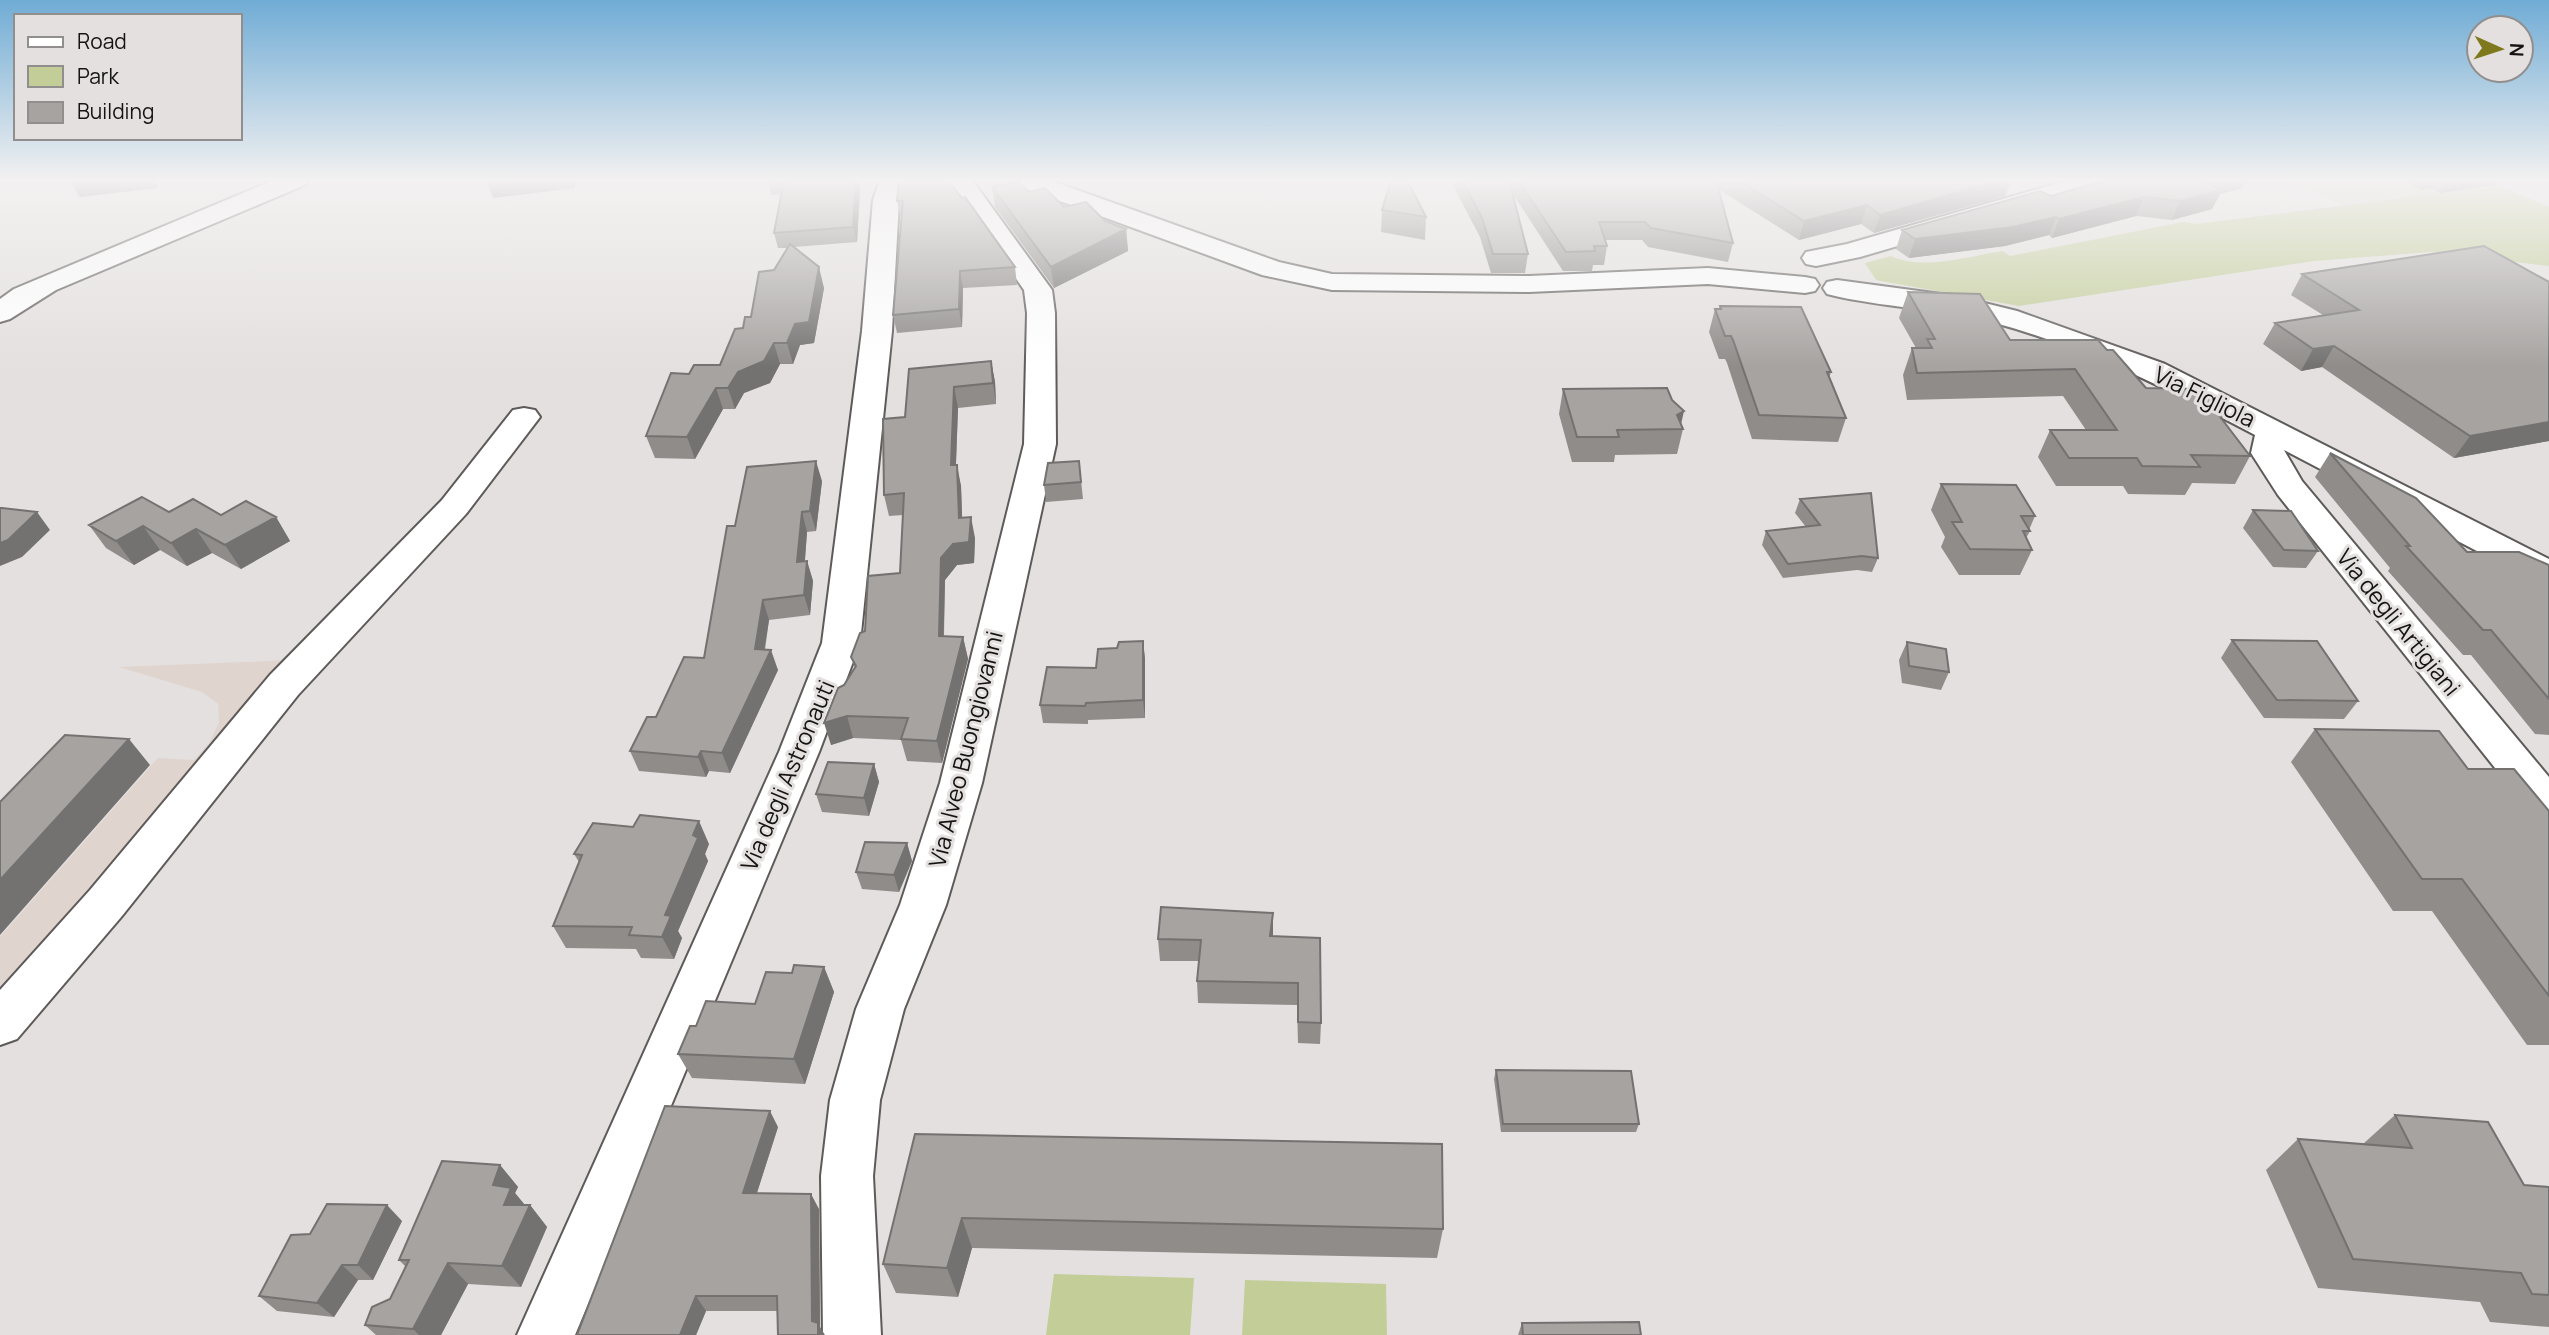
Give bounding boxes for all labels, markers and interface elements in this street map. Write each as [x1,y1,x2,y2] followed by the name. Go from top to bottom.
[14,14,242,140] legend
[2465,14,2535,84] north arrow
[77,27,127,55] text: Road
[2504,42,2530,57] text: N
[77,62,119,90] text: Park
[77,97,154,125] text: Building
[2149,358,2261,434] street label: Via Figliola
[2330,542,2468,702] street label: Via degli Artigiani
[920,627,1010,871] street label: Via Alveo Buongiovanni
[732,675,842,875] street label: Via degli Astronauti

